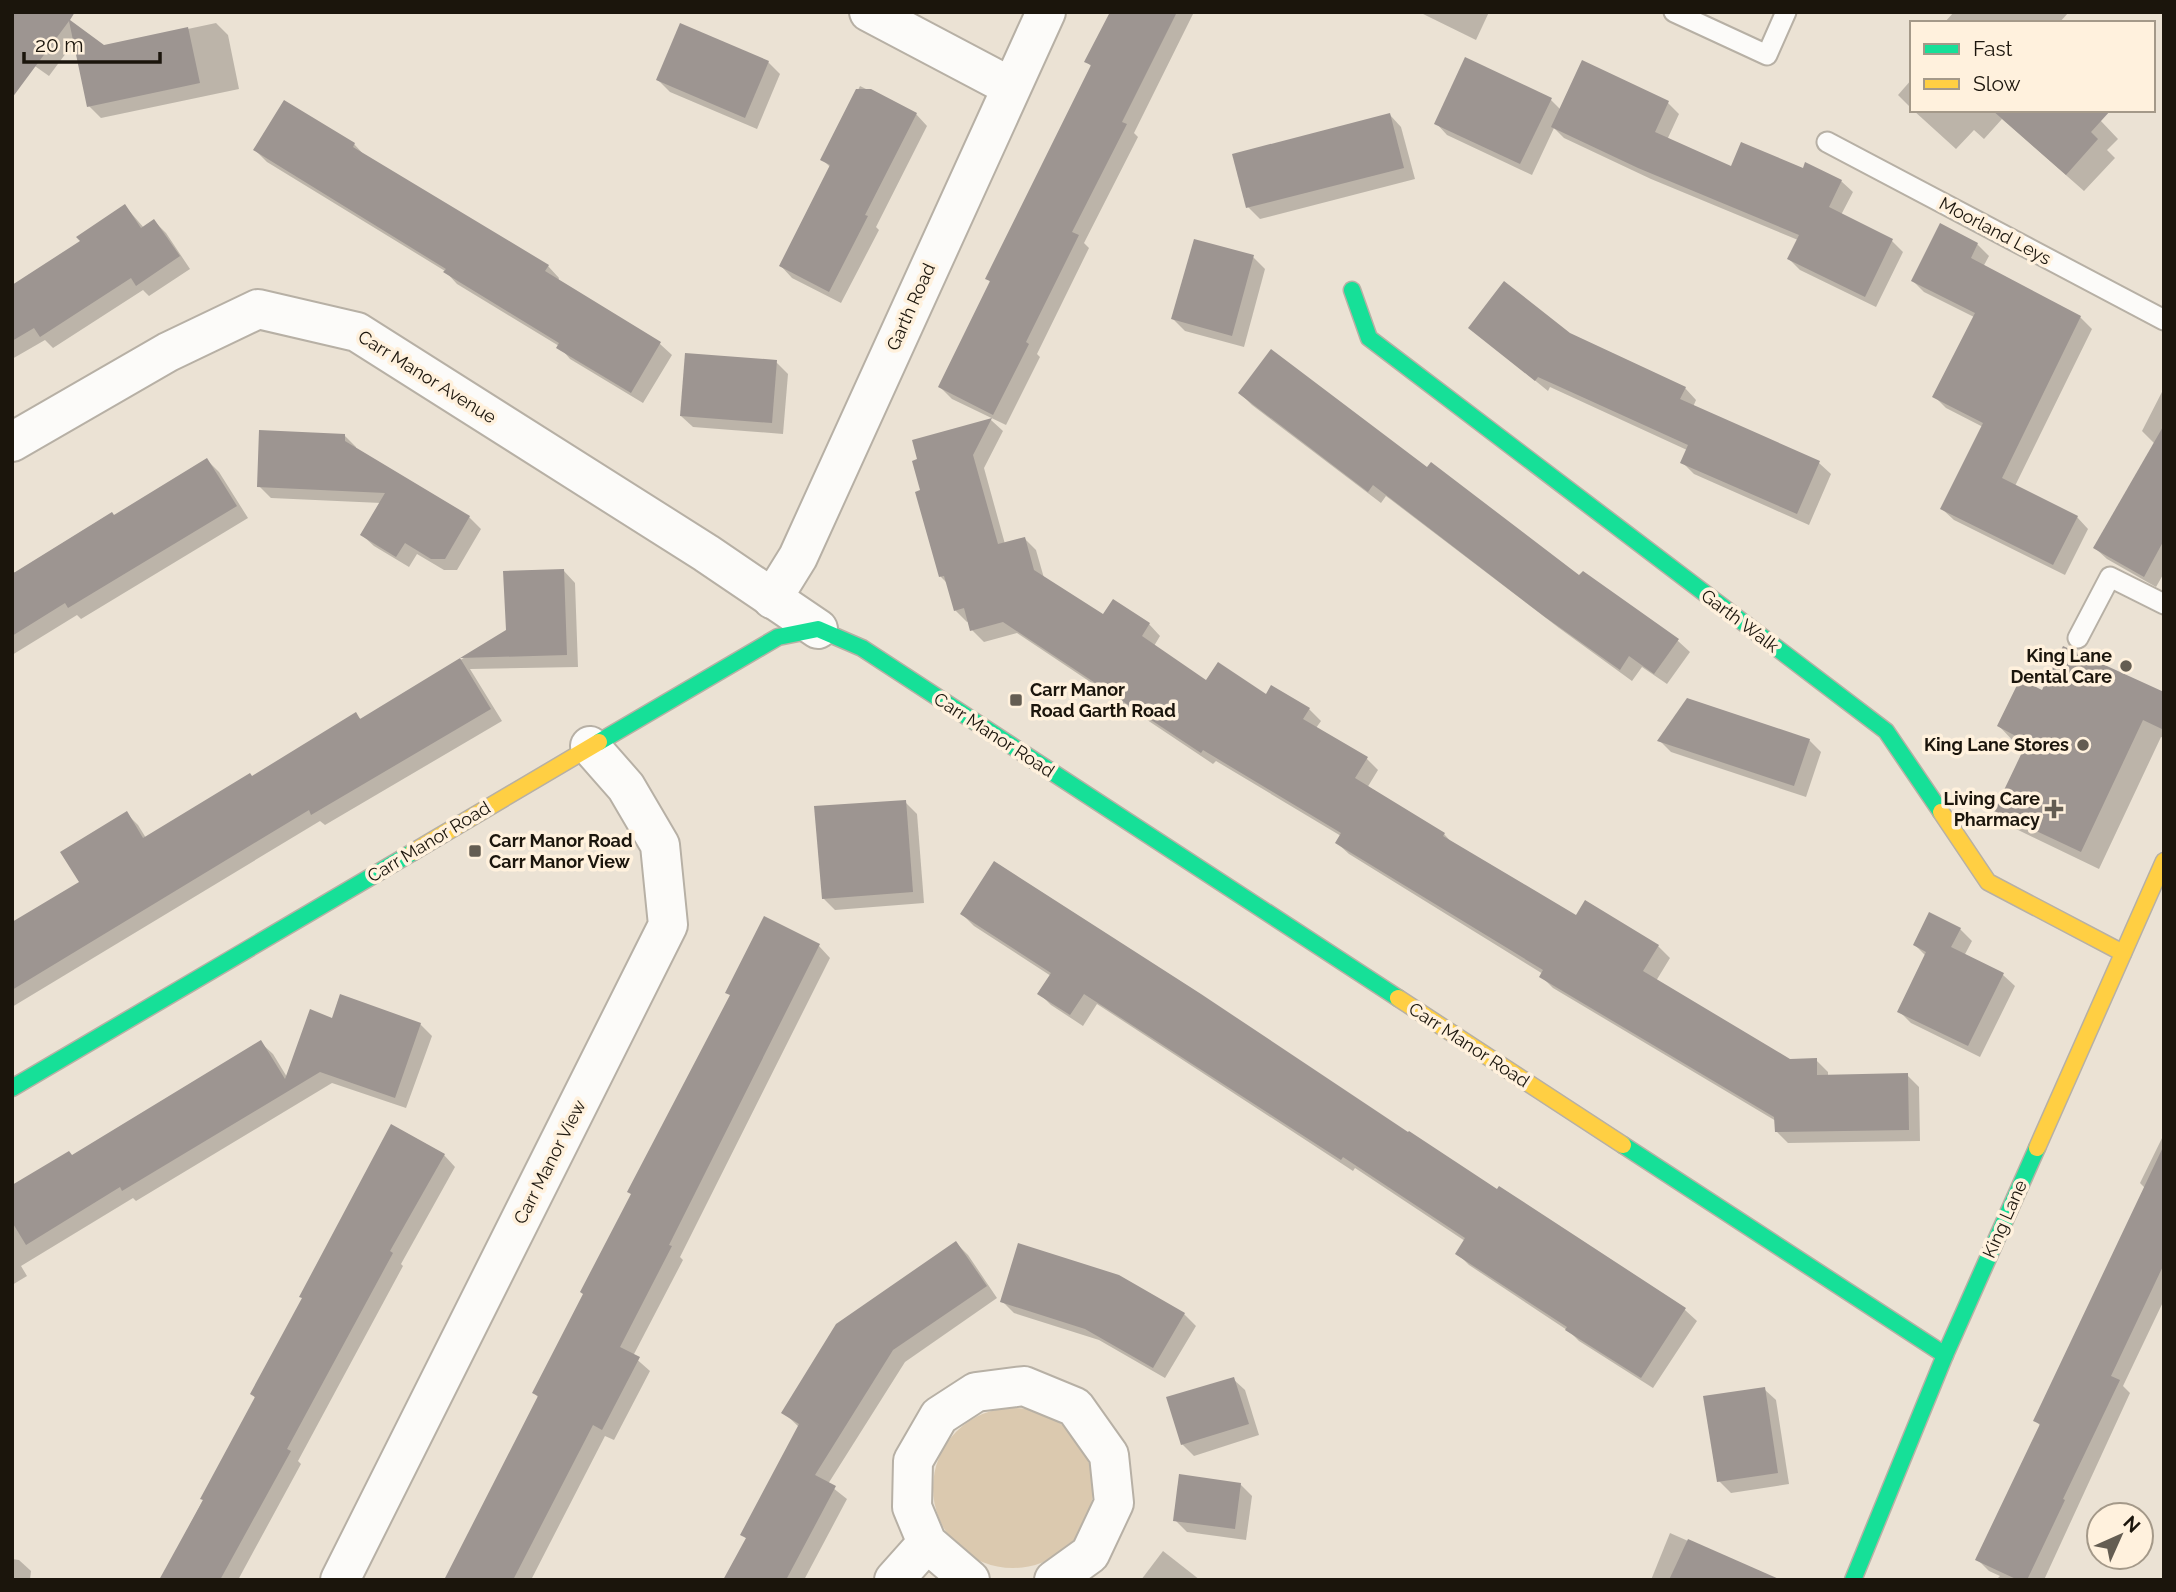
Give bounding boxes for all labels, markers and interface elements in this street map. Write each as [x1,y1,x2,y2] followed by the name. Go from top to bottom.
[24,21,161,65] scale bar
[1910,21,2155,112] legend
[35,32,83,57] text: 20 m
[1973,36,2013,61] text: Fast
[1973,71,2021,96] text: Slow
[1936,192,2055,269] street label: Moorland Leys
[882,260,939,354] street label: Garth Road
[354,326,501,428] street label: Carr Manor Avenue
[1697,585,1784,657] street label: Garth Walk
[2010,645,2112,687] place label: King Lane Dental Care
[2118,658,2134,674] marker: King Lane Dental Care
[1030,679,1176,721] place label: Carr Manor Road Garth Road
[930,688,1058,781] street label: Carr Manor Road
[1008,692,1024,708] marker: Carr Manor Road Garth Road
[1924,734,2069,755] place label: King Lane Stores
[2075,737,2091,753] marker: King Lane Stores
[1943,788,2040,830] place label: Living Care Pharmacy
[364,797,494,886] street label: Carr Manor Road
[2046,801,2062,817] marker: Living Care Pharmacy
[489,830,633,872] place label: Carr Manor Road Carr Manor View
[467,843,483,859] marker: Carr Manor Road Carr Manor View
[1405,998,1533,1091] street label: Carr Manor Road
[509,1096,590,1227] street label: Carr Manor View
[1978,1176,2031,1261] street label: King Lane
[2085,1501,2155,1571] north arrow
[2119,1511,2145,1537] text: N

